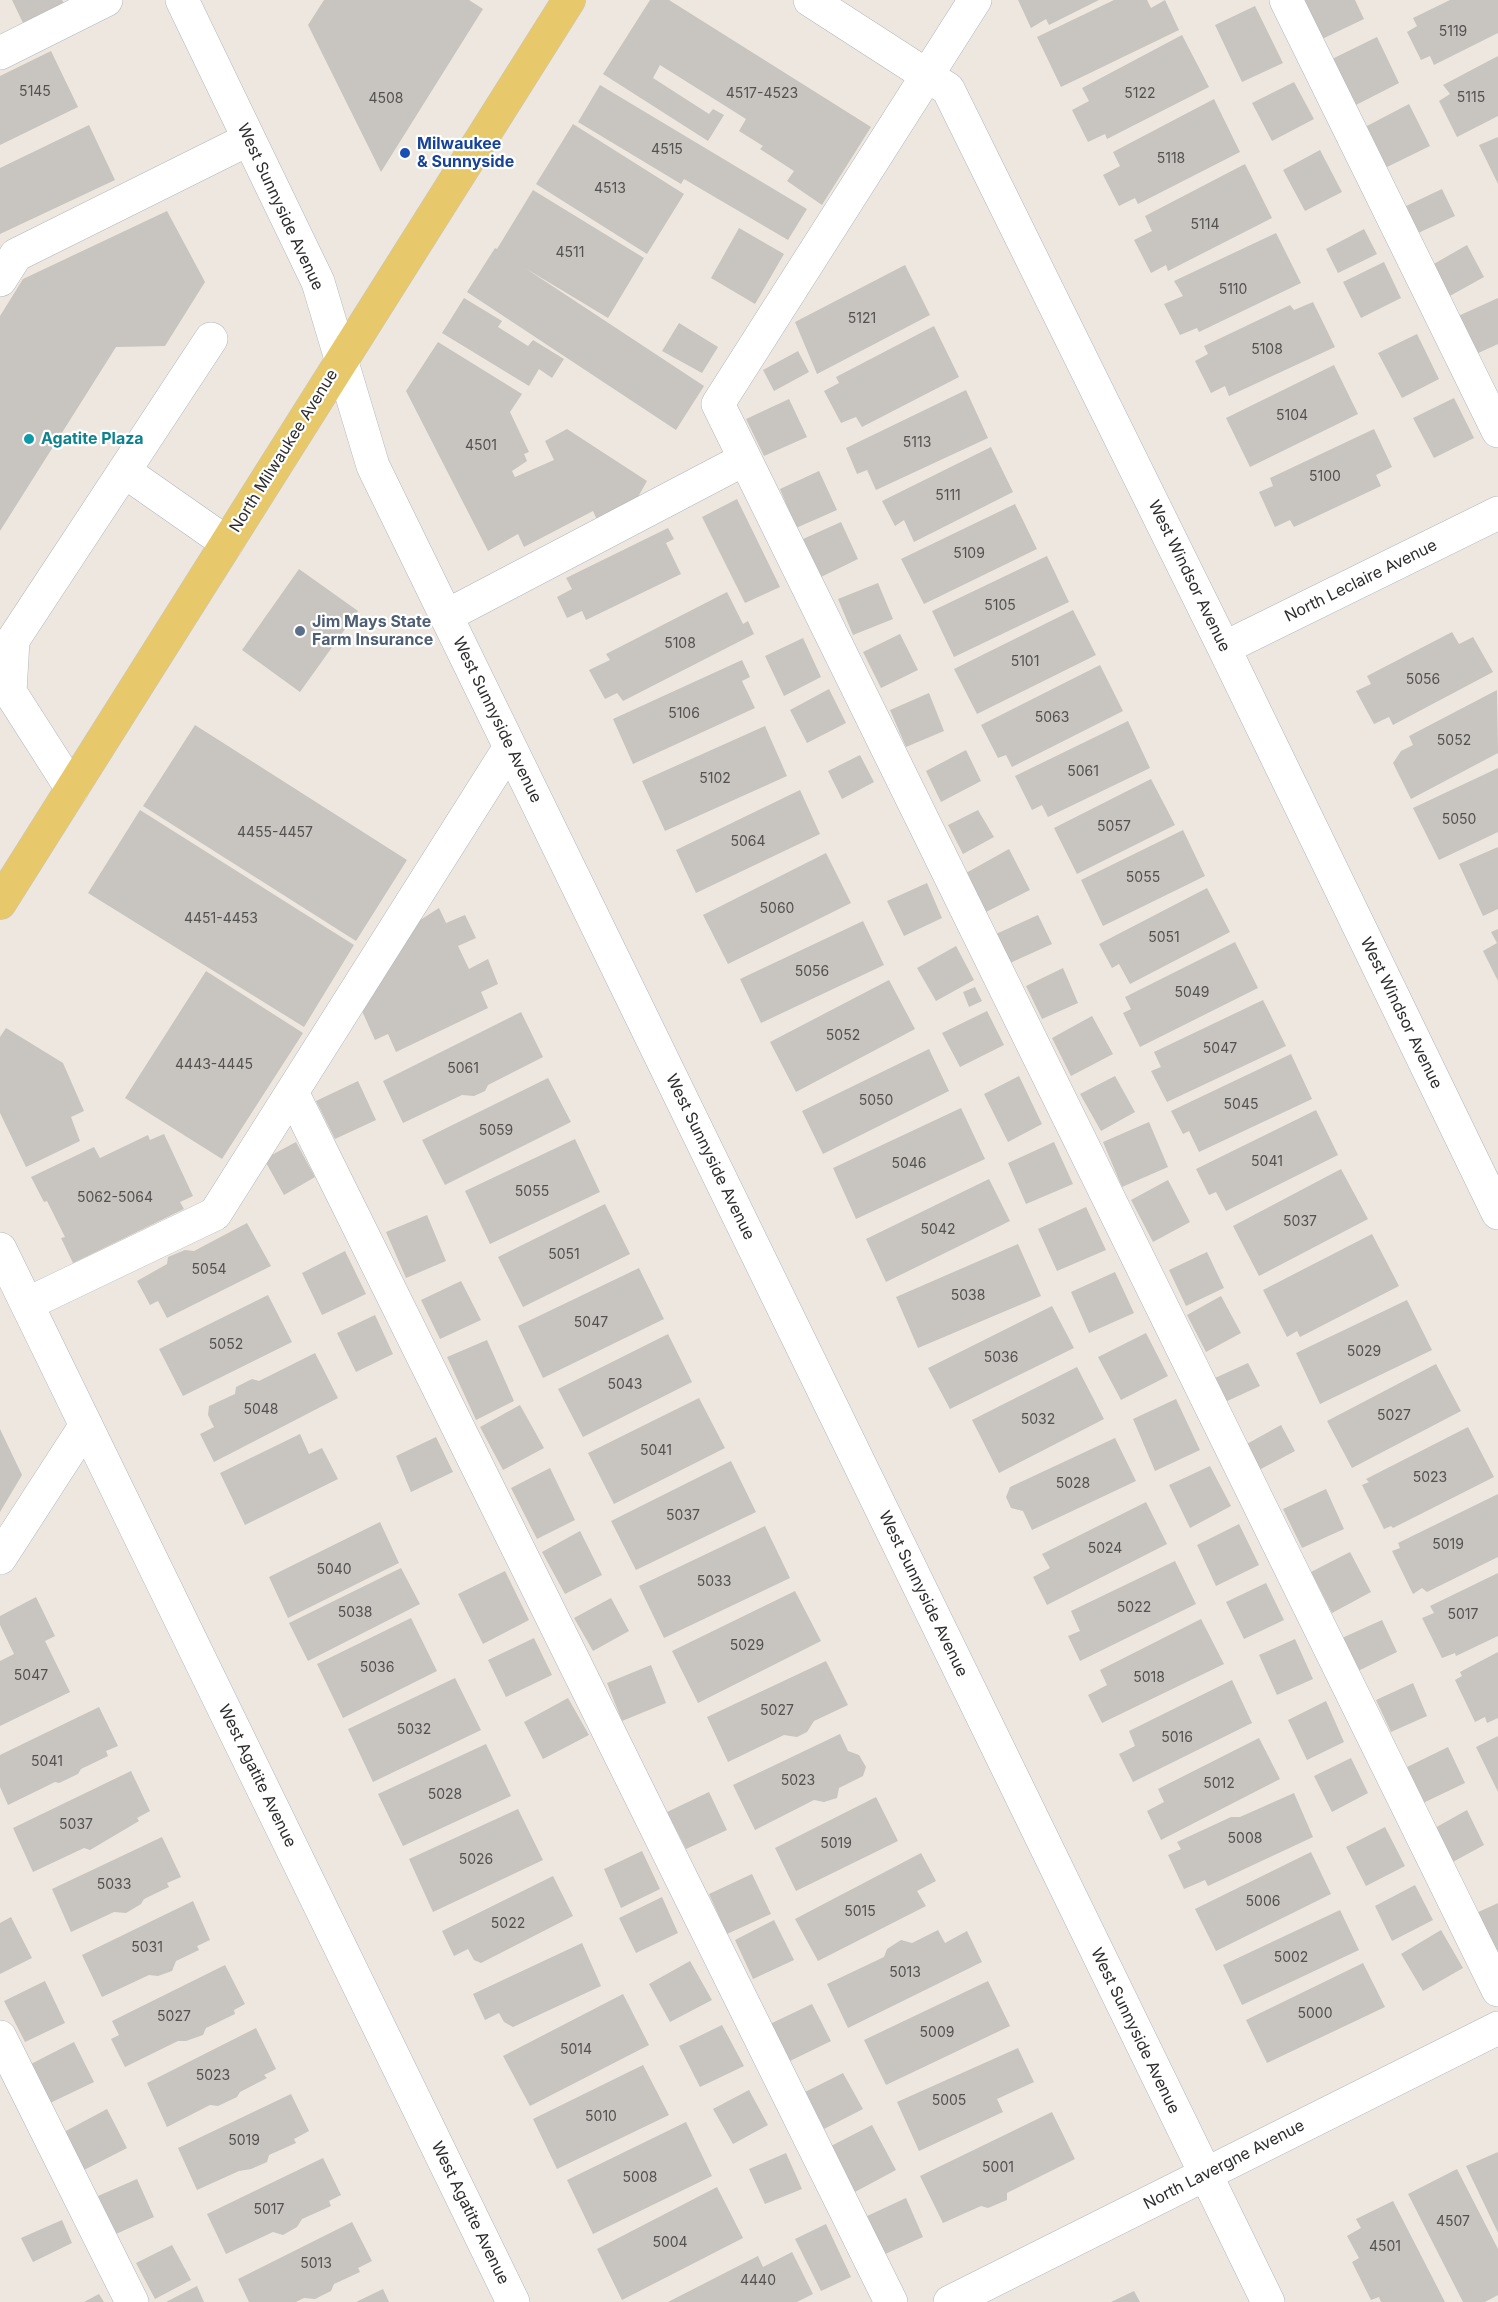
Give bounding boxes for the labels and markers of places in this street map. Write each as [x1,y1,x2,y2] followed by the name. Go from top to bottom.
[417,134,514,172] place label: Milwaukee & Sunnyside
[398,146,412,160] marker: Milwaukee & Sunnyside
[41,429,144,449] place label: Agatite Plaza
[22,432,36,446] marker: Agatite Plaza
[312,612,433,650] place label: Jim Mays State Farm Insurance
[293,624,307,638] marker: Jim Mays State Farm Insurance

